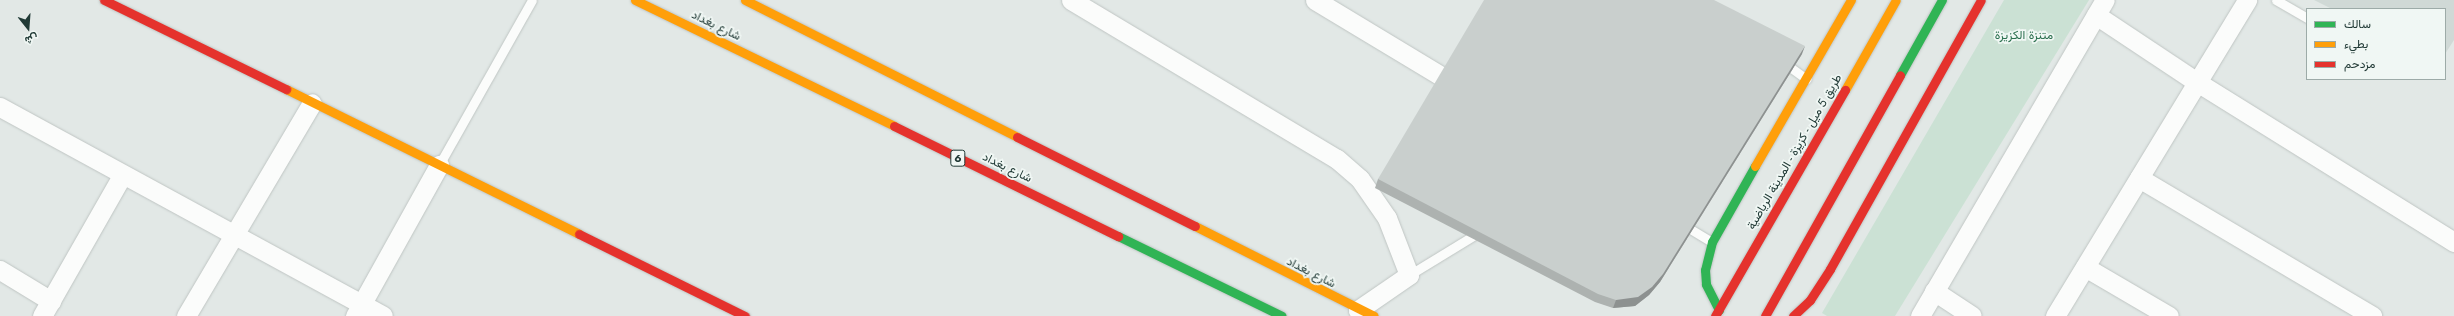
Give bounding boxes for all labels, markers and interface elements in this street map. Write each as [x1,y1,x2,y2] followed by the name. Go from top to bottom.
[8,8,48,48] north arrow
[689,8,743,44] street label: شارع بغداد
[2306,8,2446,80] legend
[2344,15,2371,33] text: سالك
[1995,29,2053,43] park label: متنزة الكزيزة
[23,30,40,49] text: ش
[2344,35,2368,53] text: بطيء
[2344,55,2375,73] text: مزدحم
[1745,72,1845,232] street label: طريق 5 ميل - كزيزة - المدينة الرياضية
[950,149,966,167] road number: 6
[980,150,1034,186] street label: شارع بغداد
[1284,255,1338,291] street label: شارع بغداد

